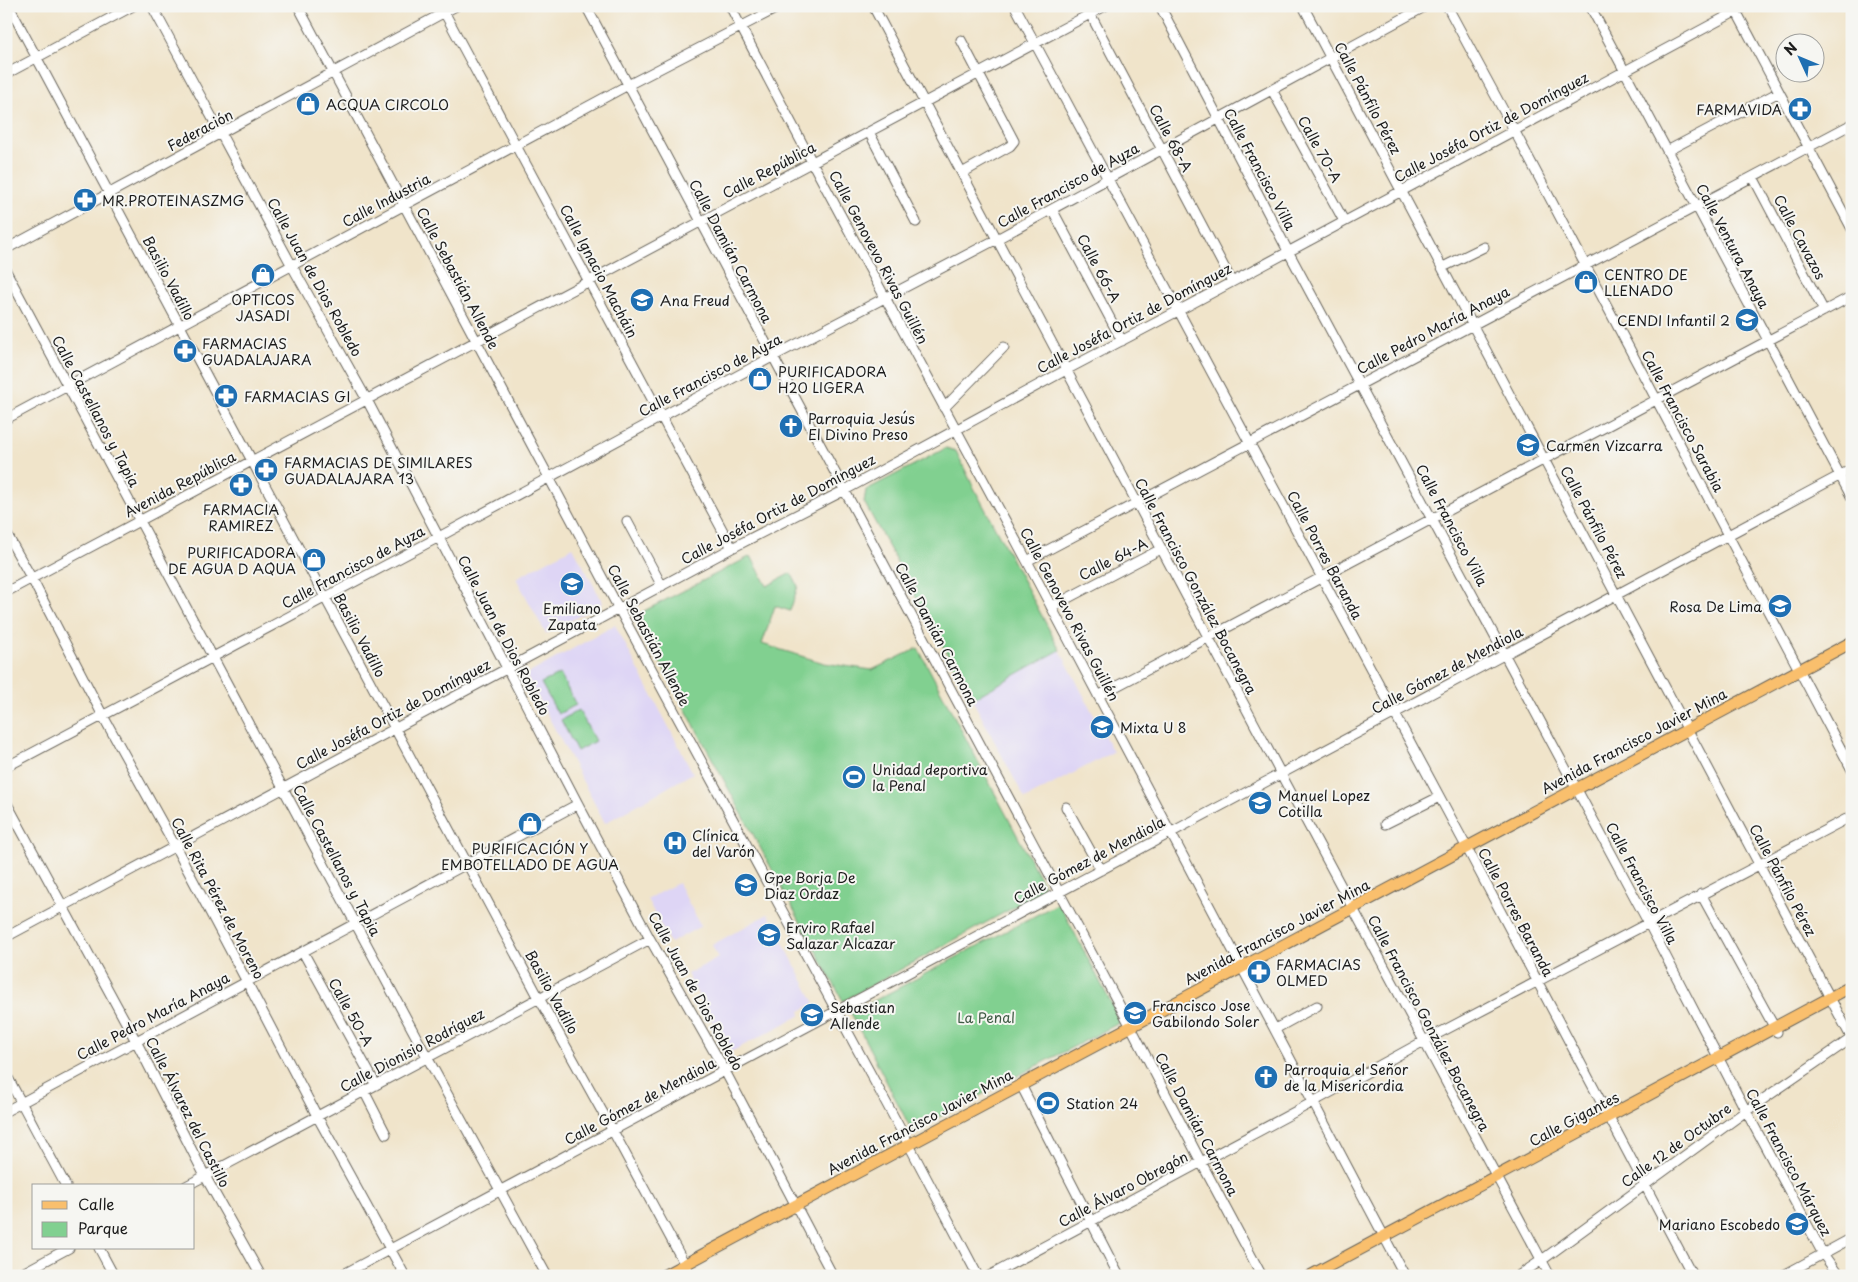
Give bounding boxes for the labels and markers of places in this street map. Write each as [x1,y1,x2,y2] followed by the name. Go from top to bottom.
[295,91,321,117] shop icon: ACQUA CIRCOLO
[326,94,449,115] place label: ACQUA CIRCOLO
[1787,96,1813,122] pharmacy icon: FARMAVIDA
[1696,99,1782,120] place label: FARMAVIDA
[72,187,98,213] pharmacy icon: MR.PROTEINASZMG
[102,190,244,211] place label: MR.PROTEINASZMG
[250,262,276,288] shop icon: OPTICOS JASADI
[1604,264,1688,301] place label: CENTRO DE LLENADO
[1573,269,1599,295] shop icon: CENTRO DE LLENADO
[629,287,655,313] school or university icon: Ana Freud
[231,289,295,326] place label: OPTICOS JASADI
[660,290,730,311] place label: Ana Freud
[1734,307,1760,333] school or university icon: CENDI Infantil 2
[1617,310,1730,331] place label: CENDI Infantil 2
[202,333,312,370] place label: FARMACIAS GUADALAJARA
[172,338,198,364] pharmacy icon: FARMACIAS GUADALAJARA
[778,361,887,398] place label: PURIFICADORA H20 LIGERA
[747,366,773,392] shop icon: PURIFICADORA H20 LIGERA
[213,383,239,409] pharmacy icon: FARMACIAS GI
[244,386,350,407] place label: FARMACIAS GI
[808,408,915,445] place label: Parroquia Jesús El Divino Preso
[778,413,804,439] church icon: Parroquia Jesús El Divino Preso
[1515,432,1541,458] school or university icon: Carmen Vizcarra
[1546,435,1663,456] place label: Carmen Vizcarra
[284,452,473,489] place label: FARMACIAS DE SIMILARES GUADALAJARA 13
[253,457,279,483] pharmacy icon: FARMACIAS DE SIMILARES GUADALAJARA 13
[228,472,254,498] pharmacy icon: FARMACIA RAMIREZ
[203,499,279,536] place label: FARMACIA RAMIREZ
[168,542,296,579] place label: PURIFICADORA DE AGUA D AQUA
[301,547,327,573] shop icon: PURIFICADORA DE AGUA D AQUA
[559,571,585,597] school or university icon: Emiliano Zapata
[1767,593,1793,619] school or university icon: Rosa De Lima
[1669,596,1762,617] place label: Rosa De Lima
[543,598,601,635] place label: Emiliano Zapata
[1089,714,1115,740] school or university icon: Mixta U 8
[1120,717,1186,738] place label: Mixta U 8
[872,759,988,796] place label: Unidad deportiva la Penal
[841,764,867,790] sports icon: Unidad deportiva la Penal
[1278,785,1370,822] place label: Manuel Lopez Cotilla
[1247,790,1273,816] school or university icon: Manuel Lopez Cotilla
[517,811,543,837] shop icon: PURIFICACIÓN Y EMBOTELLADO DE AGUA
[692,825,755,862] place label: Clínica del Varón
[662,830,688,856] hospital icon: Clínica del Varón
[441,838,619,875] place label: PURIFICACIÓN Y EMBOTELLADO DE AGUA
[764,867,856,904] place label: Gpe Borja De Diaz Ordaz
[733,872,759,898] school or university icon: Gpe Borja De Diaz Ordaz
[786,917,896,954] place label: Erviro Rafael Salazar Alcazar
[756,922,782,948] school or university icon: Erviro Rafael Salazar Alcazar
[1276,954,1361,991] place label: FARMACIAS OLMED
[1246,959,1272,985] pharmacy icon: FARMACIAS OLMED
[1152,995,1260,1032] place label: Francisco Jose Gabilondo Soler
[830,997,895,1034] place label: Sebastian Allende
[1122,1000,1148,1026] school or university icon: Francisco Jose Gabilondo Soler
[799,1002,825,1028] school or university icon: Sebastian Allende
[1284,1059,1409,1096] place label: Parroquia el Señor de la Misericordia
[1253,1064,1279,1090] church icon: Parroquia el Señor de la Misericordia
[1035,1090,1061,1116] sports icon: Station 24
[1066,1093,1138,1114] place label: Station 24
[1784,1211,1810,1237] school or university icon: Mariano Escobedo
[1659,1214,1780,1235] place label: Mariano Escobedo

